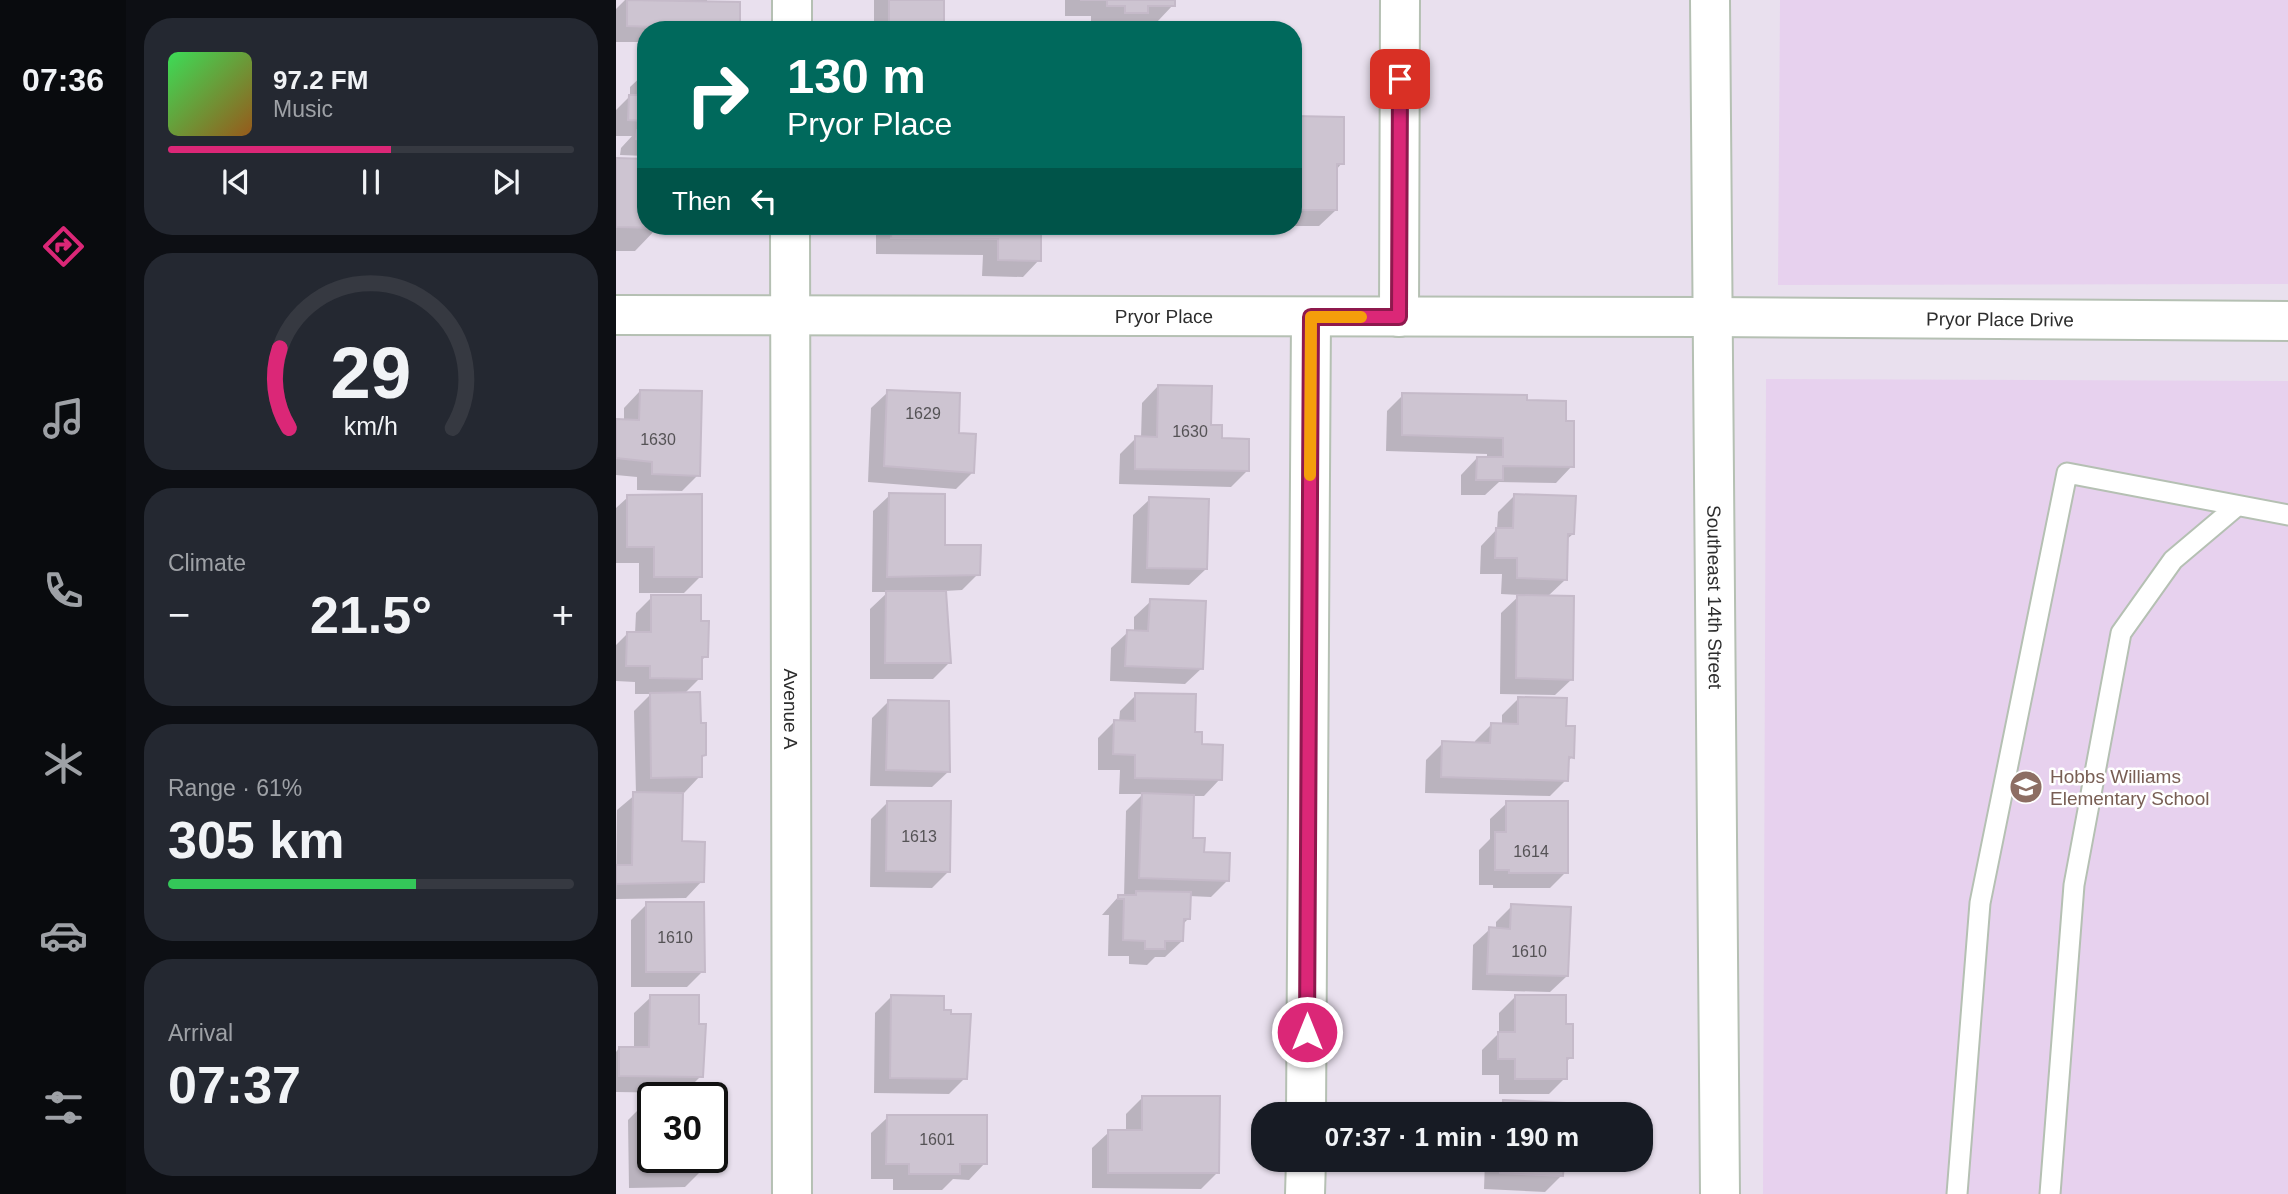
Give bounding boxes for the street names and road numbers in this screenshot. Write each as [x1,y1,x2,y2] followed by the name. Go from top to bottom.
[1115,305,1213,327] street label: Pryor Place
[1926,308,2074,330] street label: Pryor Place Drive
[1704,505,1726,690] street label: Southeast 14th Street
[780,668,802,750] street label: Avenue A

